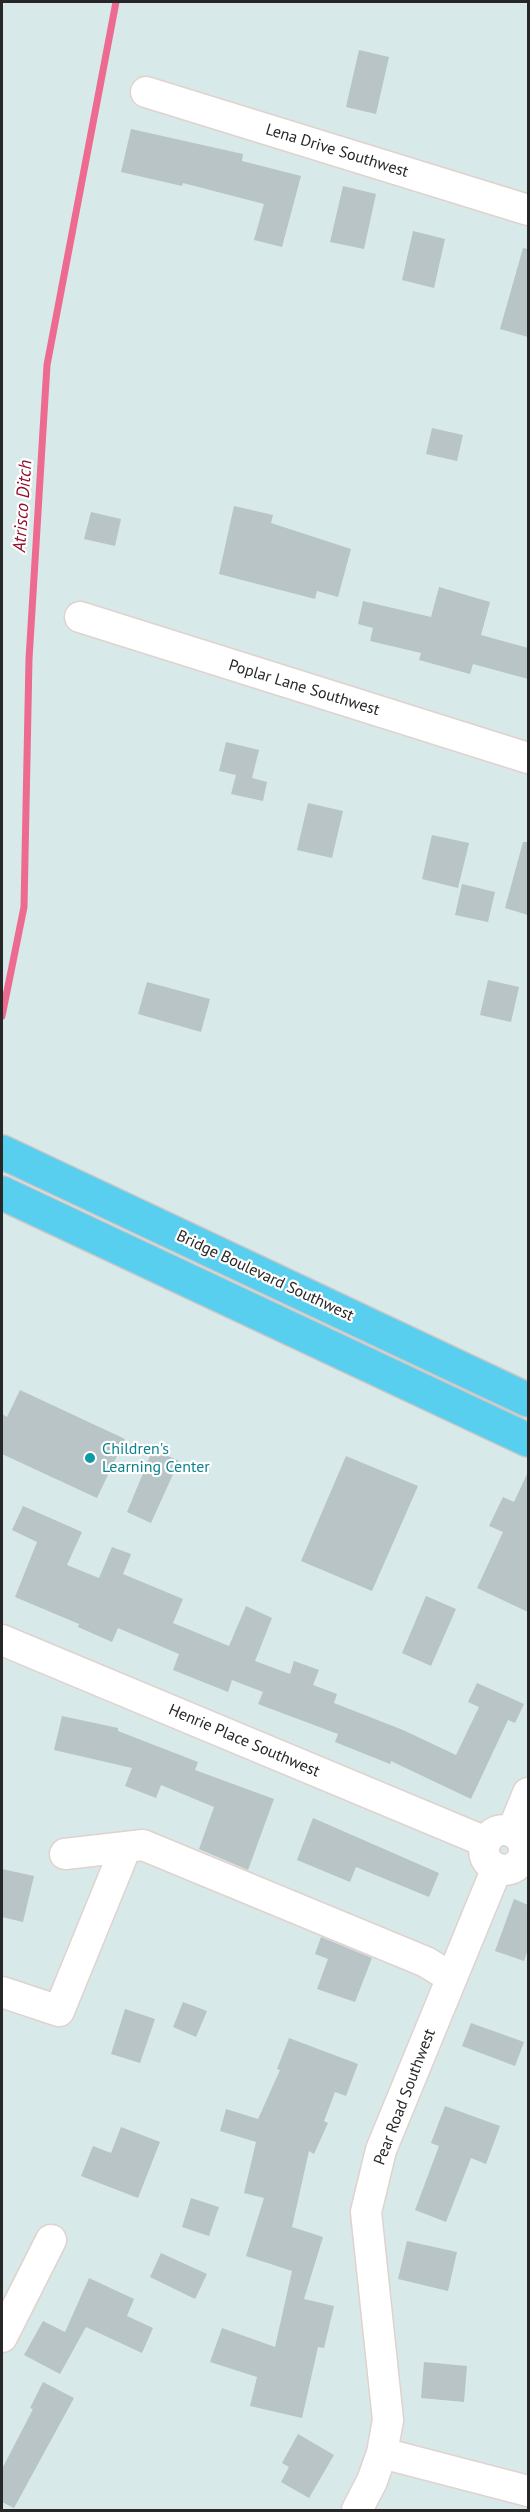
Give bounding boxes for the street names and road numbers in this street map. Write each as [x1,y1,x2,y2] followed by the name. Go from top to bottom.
[263,120,411,182] street label: Lena Drive Southwest
[226,656,382,720] street label: Poplar Lane Southwest
[173,1226,357,1326] street label: Bridge Boulevard Southwest
[166,1700,322,1782] street label: Henrie Place Southwest
[370,2026,440,2168] street label: Pear Road Southwest

